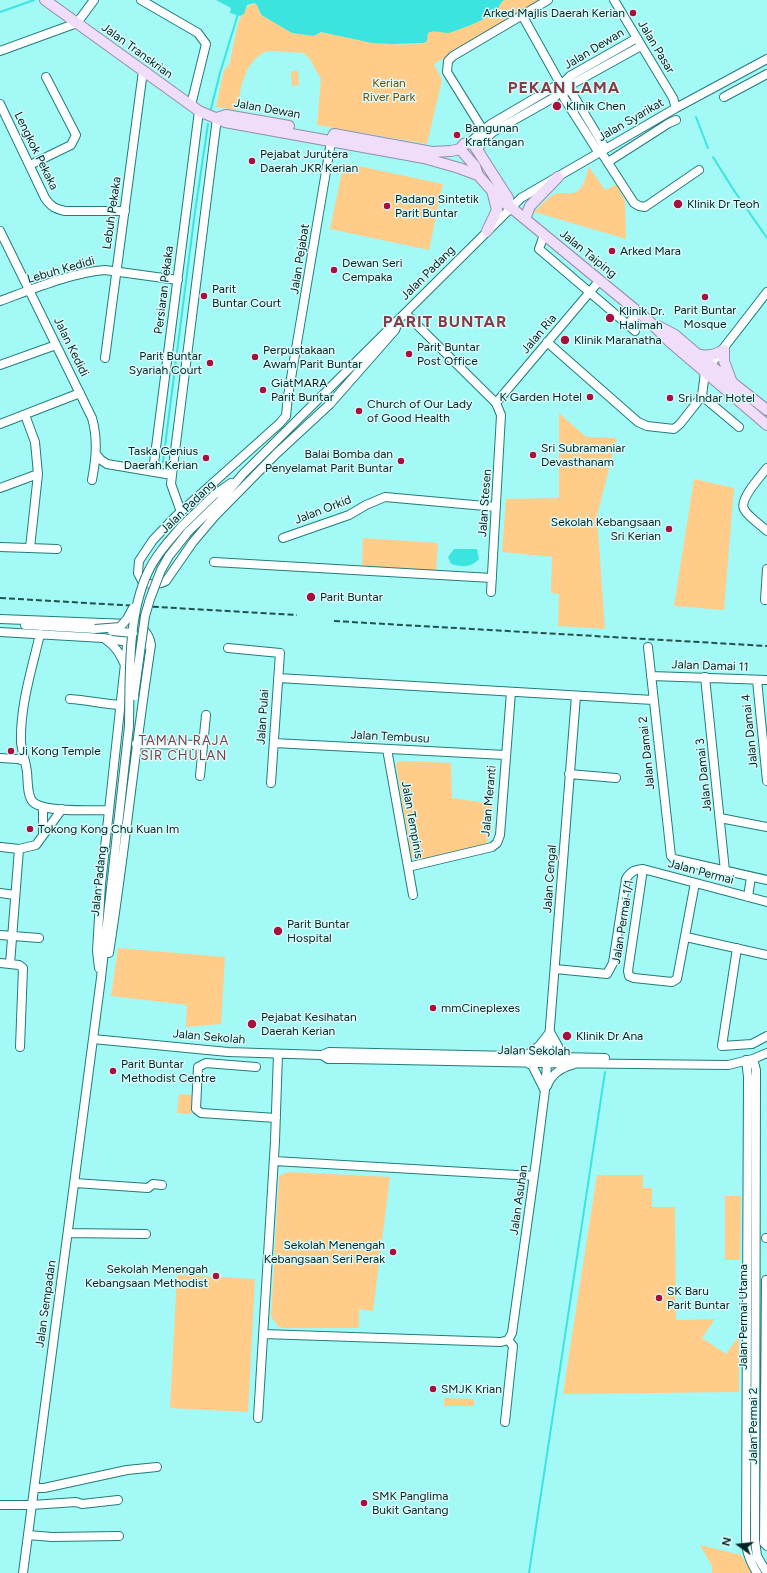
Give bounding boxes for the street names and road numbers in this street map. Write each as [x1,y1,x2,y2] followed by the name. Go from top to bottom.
[635,18,677,76] street label: Jalan Pasar
[98,20,176,82] street label: Jalan Transkrian
[561,25,627,73] street label: Jalan Dewan
[596,95,666,145] street label: Jalan Syarikat
[233,96,301,122] street label: Jalan Dewan
[11,110,61,192] street label: Lengkok Pekaka
[100,176,124,250] street label: Lebuh Pekaka
[287,223,313,295] street label: Jalan Pejabat
[557,227,619,281] street label: Jalan Taiping
[398,243,458,303] street label: Jalan Padang
[151,245,177,335] street label: Persiaran Pekaka
[26,253,96,287] street label: Lebuh Kedidi
[518,311,560,357] street label: Jalan Ria
[50,315,92,379] street label: Jalan Kedidi
[475,469,495,537] street label: Jalan Stesen
[158,477,218,537] street label: Jalan Padang
[293,493,353,527] street label: Jalan Orkid
[671,657,749,675] street label: Jalan Damai 11
[254,689,272,745] street label: Jalan Pulai
[739,693,761,769] street label: Jalan Damai 4
[636,716,658,790] street label: Jalan Damai 2
[350,728,430,746] street label: Jalan Tembusu
[693,738,715,812] street label: Jalan Damai 3
[479,765,499,837] street label: Jalan Meranti
[398,780,426,860] street label: Jalan Tempinis
[540,844,560,914] street label: Jalan Cengal
[88,845,110,917] street label: Jalan Padang
[667,856,735,888] street label: Jalan Permai
[609,879,637,965] street label: Jalan Permai 1/1
[172,1027,246,1047] street label: Jalan Sekolah
[498,1043,570,1059] street label: Jalan Sekolah
[507,1164,531,1236] street label: Jalan Asuhan
[33,1259,59,1349] street label: Jalan Sempadan
[736,1264,750,1370] street label: Jalan Permai Utama
[746,1388,760,1464] street label: Jalan Permai 2

